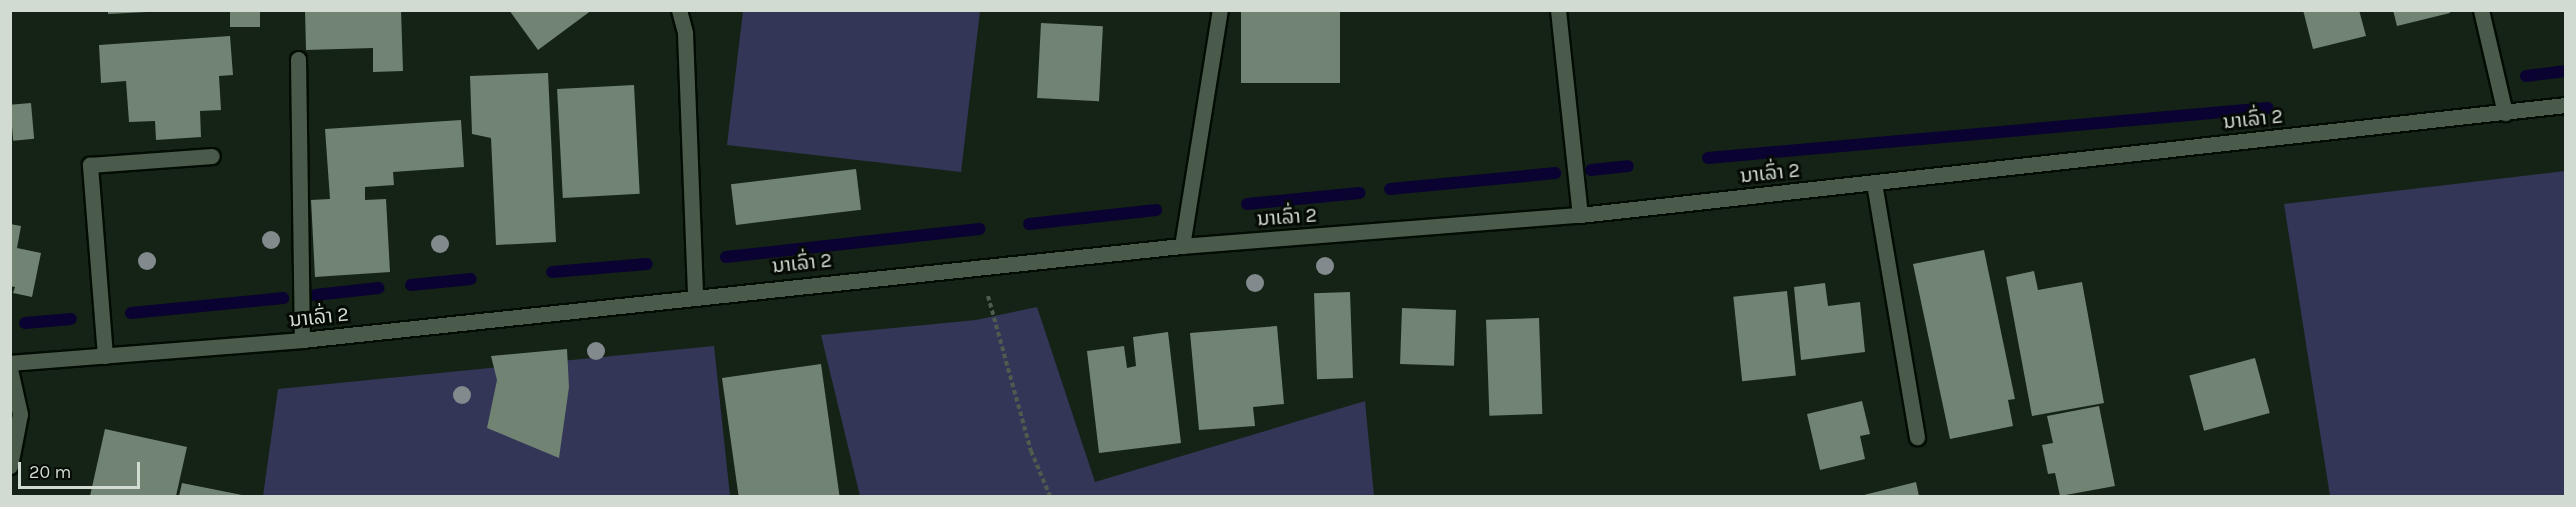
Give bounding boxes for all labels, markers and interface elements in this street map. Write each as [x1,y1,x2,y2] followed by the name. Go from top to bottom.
[2222,104,2284,134] street label: ນາເລົ່າ 2
[1739,158,1801,188] street label: ນາເລົ່າ 2
[1256,203,1318,231] street label: ນາເລົ່າ 2
[771,248,833,278] street label: ນາເລົ່າ 2
[288,302,350,332] street label: ນາເລົ່າ 2
[21,450,142,488] scale bar
[29,461,71,483] text: 20 m

